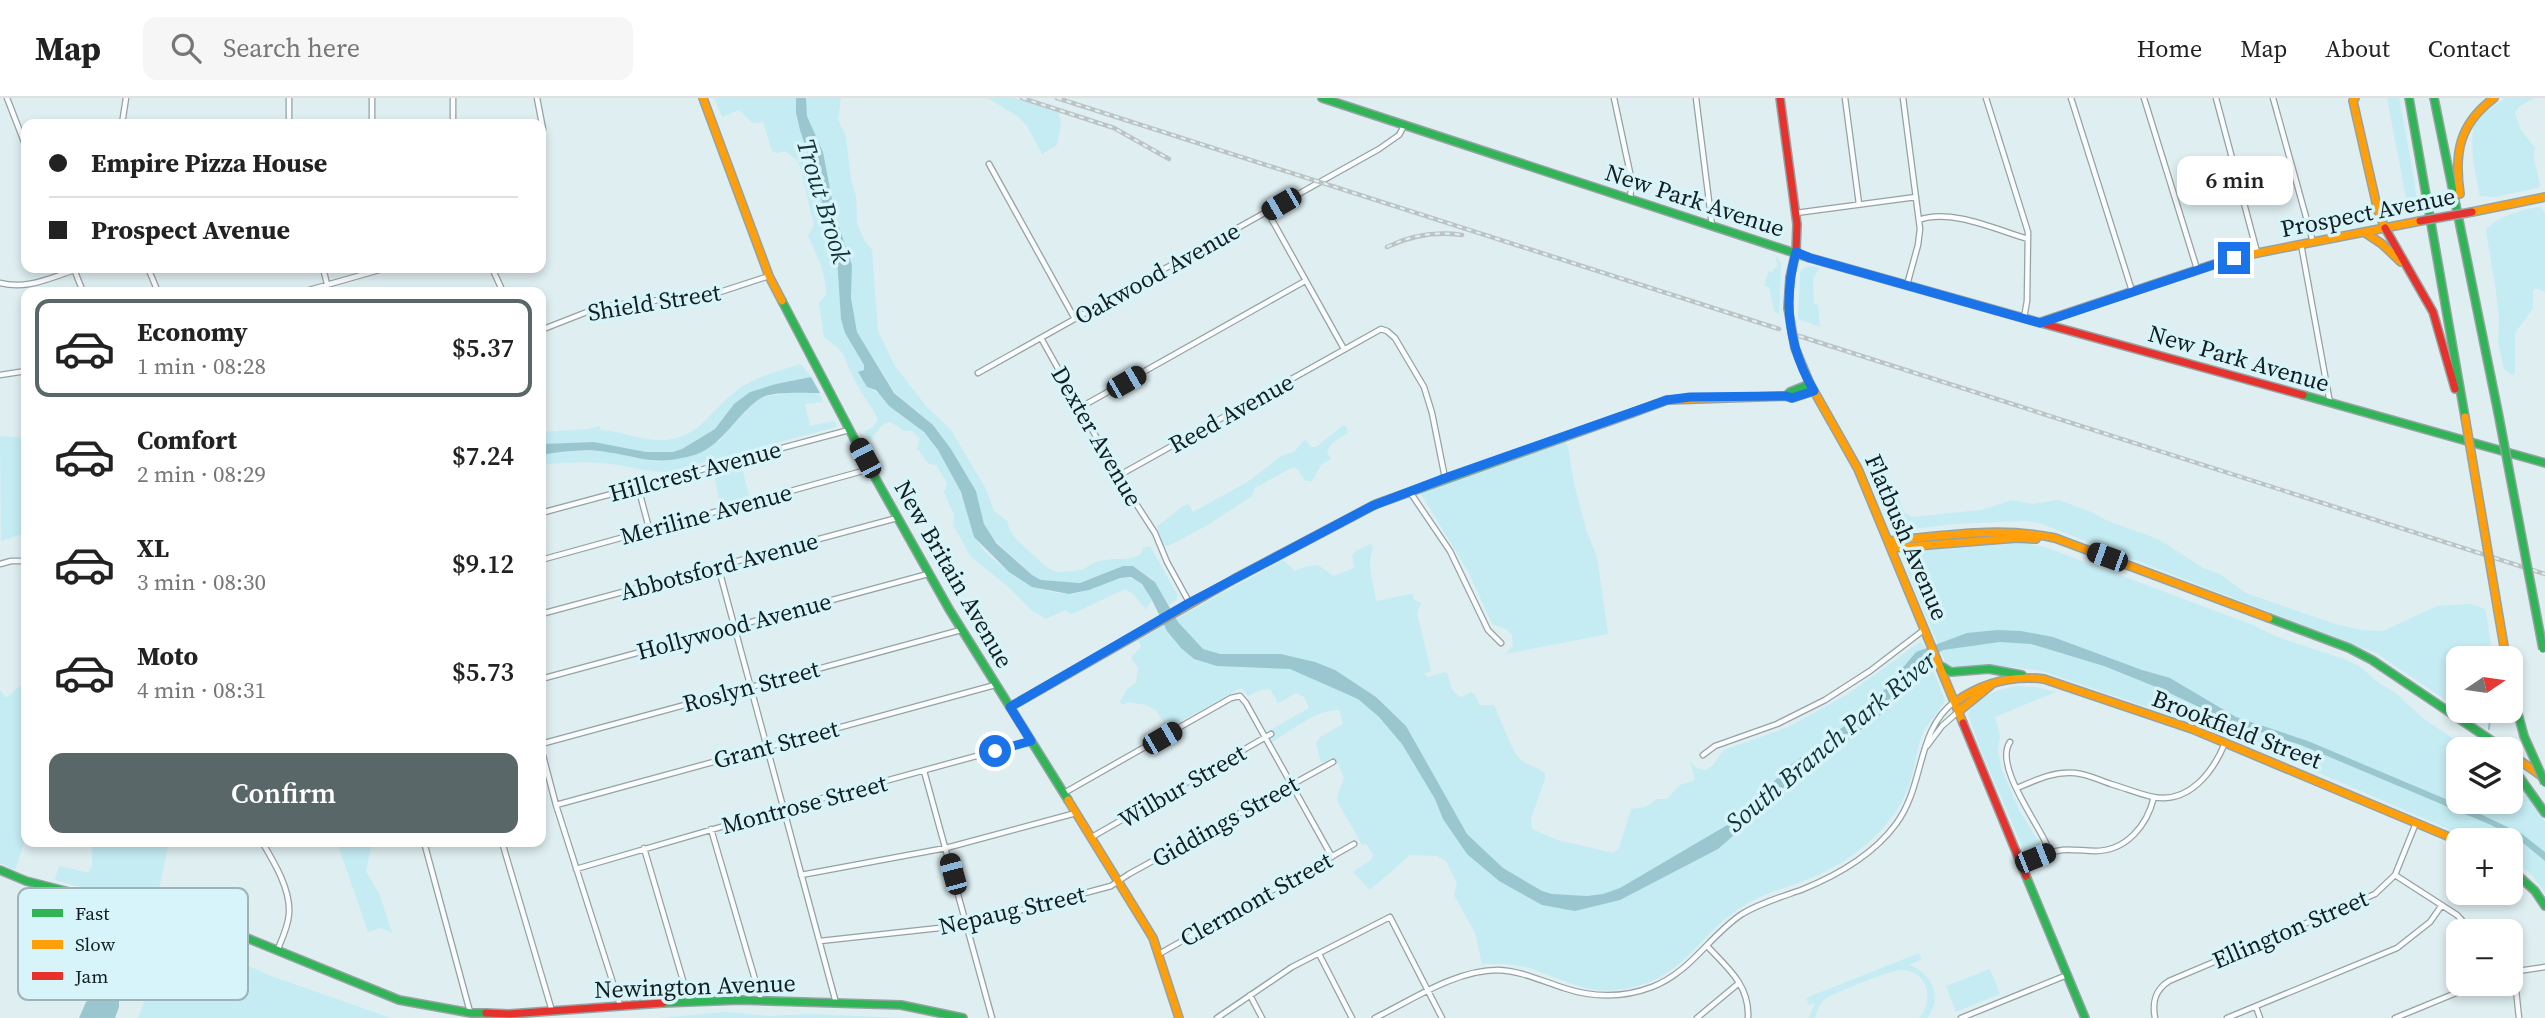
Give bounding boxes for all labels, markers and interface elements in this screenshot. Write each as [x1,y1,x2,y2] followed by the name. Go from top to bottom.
[143,17,633,80] search box
[35,26,101,71] text: Map
[167,29,205,67] icon: search
[223,30,360,66] text: Search here
[2137,32,2202,65] text: Home
[2240,32,2287,65] text: Map
[2325,32,2390,65] text: About
[2428,32,2510,65] text: Contact
[788,134,860,268] water label: Trout Brook
[91,145,327,181] text: Empire Pizza House
[1601,155,1789,245] street label: New Park Avenue
[2176,156,2292,206] callout: 6 min
[2205,164,2265,196] text: 6 min
[2278,179,2458,245] street label: Prospect Avenue
[1258,184,1305,224] car
[91,212,290,248] text: Prospect Avenue
[1068,214,1246,332] street label: Oakwood Avenue
[2218,242,2250,274] route end
[585,275,723,329] street label: Shield Street
[137,314,248,350] text: Economy
[2145,316,2333,400] street label: New Park Avenue
[53,317,116,380] icon: car
[452,330,514,366] text: $5.37
[137,350,266,382] text: 1 min · 08:28
[1044,360,1150,512] street label: Dexter Avenue
[1103,362,1150,402] car
[1163,365,1299,461] street label: Reed Avenue
[137,422,237,458] text: Comfort
[53,425,116,488] icon: car
[605,432,785,510] street label: Hillcrest Avenue
[846,435,885,481] car
[452,438,514,474] text: $7.24
[1857,449,1957,625] street label: Flatbush Avenue
[137,458,266,490] text: 2 min · 08:29
[887,474,1021,674] street label: New Britain Avenue
[617,475,795,553] street label: Meriline Avenue
[616,524,822,608] street label: Abbotsford Avenue
[137,530,169,566] text: XL
[53,533,116,596] icon: car
[2084,540,2131,574] car
[452,546,514,582] text: $9.12
[137,566,266,598] text: 3 min · 08:30
[633,584,835,668] street label: Hollywood Avenue
[137,638,198,674] text: Moto
[53,641,116,704] icon: car
[1718,641,1945,840] water label: South Branch Park River
[2446,646,2524,723] north arrow
[2446,646,2523,996] map controls
[679,652,823,720] street label: Roslyn Street
[452,654,514,690] text: $5.73
[137,674,266,706] text: 4 min · 08:31
[2147,681,2327,777] street label: Brookfield Street
[710,711,842,777] street label: Grant Street
[1139,718,1186,758] car
[979,735,1011,767] route start
[1112,736,1252,836] street label: Wilbur Street
[2446,737,2523,814] button: layers
[49,753,518,833] button: Confirm
[718,766,891,842] street label: Montrose Street
[1146,767,1304,875] street label: Giddings Street
[2446,828,2523,905] button: +
[2012,840,2059,876] car
[1174,843,1338,954] street label: Clermont Street
[938,851,969,897] car
[935,877,1089,943] street label: Nepaug Street
[2207,881,2373,977] street label: Ellington Street
[18,888,248,1000] legend
[75,900,110,926] text: Fast
[2446,919,2523,996] button: −
[75,931,116,957] text: Slow
[74,963,108,989] text: Jam
[594,966,796,1006] street label: Newington Avenue

